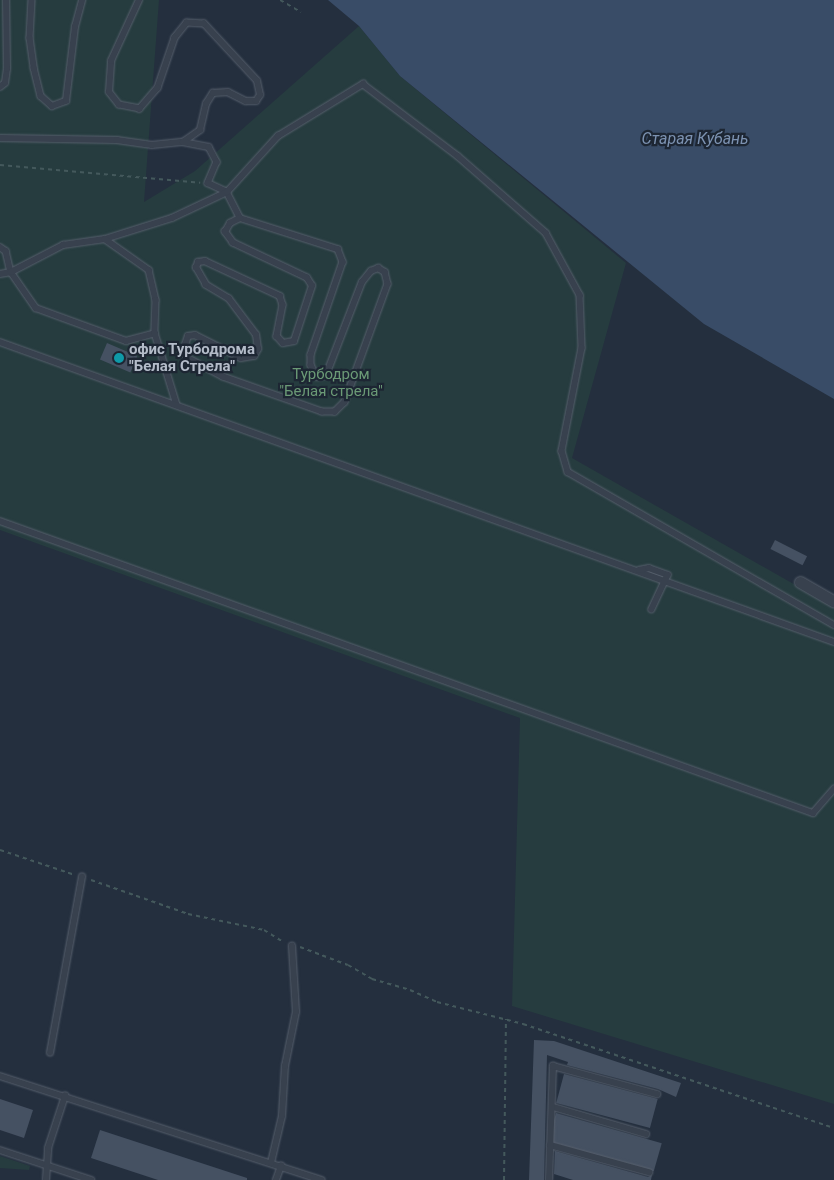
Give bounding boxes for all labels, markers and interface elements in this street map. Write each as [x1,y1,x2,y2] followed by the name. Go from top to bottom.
[642,129,748,149] water label: Старая Кубань
[129,340,255,375] place label: офис Турбодрома "Белая Стрела"
[113,352,125,364] marker: офис Турбодрома "Белая Стрела"
[279,365,383,400] park label: Турбодром "Белая стрела"

